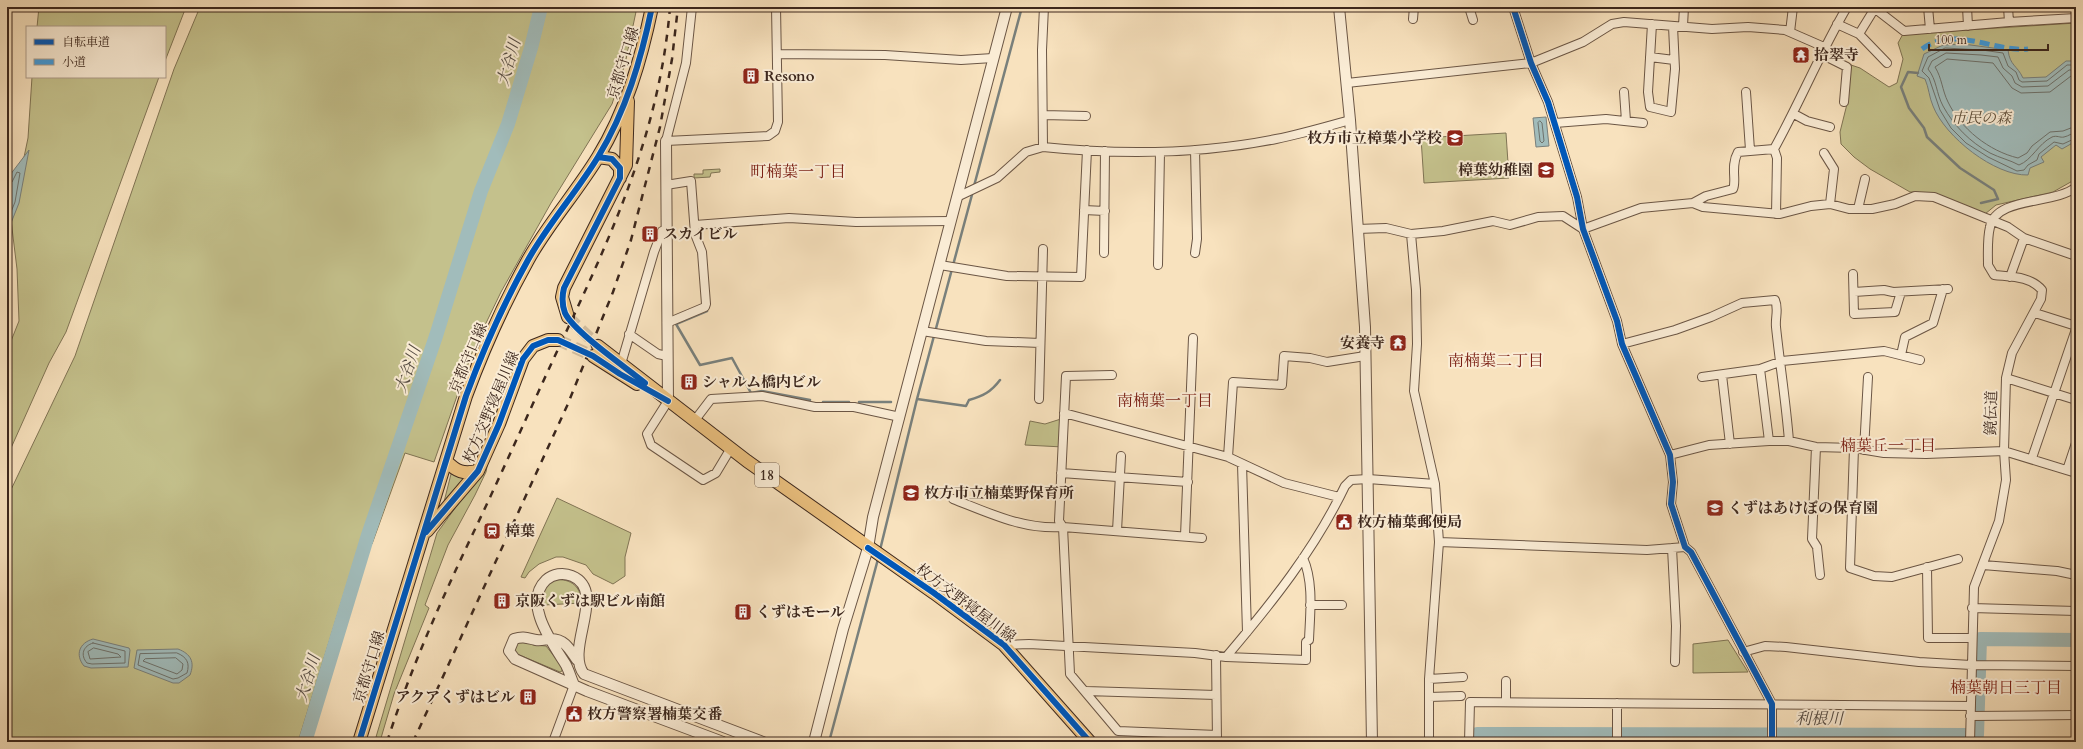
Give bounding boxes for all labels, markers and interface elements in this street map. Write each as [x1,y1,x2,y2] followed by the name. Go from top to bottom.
[602,24,644,102] street label: 京都守口線
[26,26,166,78] legend
[1929,26,2048,52] scale bar
[1935,32,1968,48] text: 100 m
[62,34,110,50] text: 自転車道
[492,34,527,88] water label: 大谷川
[1791,45,1811,65] temple icon: 拾翠寺
[1814,45,1859,65] place label: 拾翠寺
[62,54,86,70] text: 小道
[741,66,761,86] building icon: Resono
[764,66,815,86] place label: Resono
[1951,108,2013,128] park label: 市民の森
[1307,128,1442,148] place label: 枚方市立樟葉小学校
[1445,128,1465,148] school or university icon: 枚方市立樟葉小学校
[1458,160,1533,180] place label: 樟葉幼稚園
[1536,160,1556,180] school or university icon: 樟葉幼稚園
[750,161,846,183] district label: 町楠葉一丁目
[640,224,660,244] building icon: スカイビル
[663,224,738,244] place label: スカイビル
[444,320,492,396] street label: 京都守口線
[1340,333,1385,353] place label: 安養寺
[1388,333,1408,353] temple icon: 安養寺
[390,341,427,396] water label: 大谷川
[458,348,524,466] street label: 枚方交野寝屋川線
[1448,350,1544,372] district label: 南楠葉二丁目
[679,372,699,392] building icon: シャルム橋内ビル
[702,372,821,392] place label: シャルム橋内ビル
[1117,390,1213,412] district label: 南楠葉一丁目
[1981,390,2001,436] street label: 鏡伝道
[1840,435,1936,457] district label: 楠葉丘一丁目
[755,463,779,487] road number: 18
[901,483,921,503] school or university icon: 枚方市立楠葉野保育所
[924,483,1074,503] place label: 枚方市立楠葉野保育所
[1705,498,1725,518] school or university icon: くずはあけぼの保育園
[1728,498,1878,518] place label: くずはあけぼの保育園
[1334,512,1354,532] public building icon: 枚方楠葉郵便局
[1357,512,1462,532] place label: 枚方楠葉郵便局
[482,521,502,541] station icon: 樟葉
[505,521,535,541] place label: 樟葉
[912,559,1020,647] street label: 枚方交野寝屋川線
[492,591,512,611] building icon: 京阪くずは駅ビル南館
[515,591,665,611] place label: 京阪くずは駅ビル南館
[733,602,753,622] building icon: くずはモール
[756,602,845,622] place label: くずはモール
[348,628,390,706] street label: 京都守口線
[290,650,326,704] water label: 大谷川
[1950,677,2062,699] district label: 楠葉朝日三丁目
[395,687,515,707] place label: アクアくずはビル
[518,687,538,707] building icon: アクアくずはビル
[564,704,584,724] public building icon: 枚方警察署楠葉交番
[587,704,723,724] place label: 枚方警察署楠葉交番
[1795,708,1845,730] water label: 利根川

